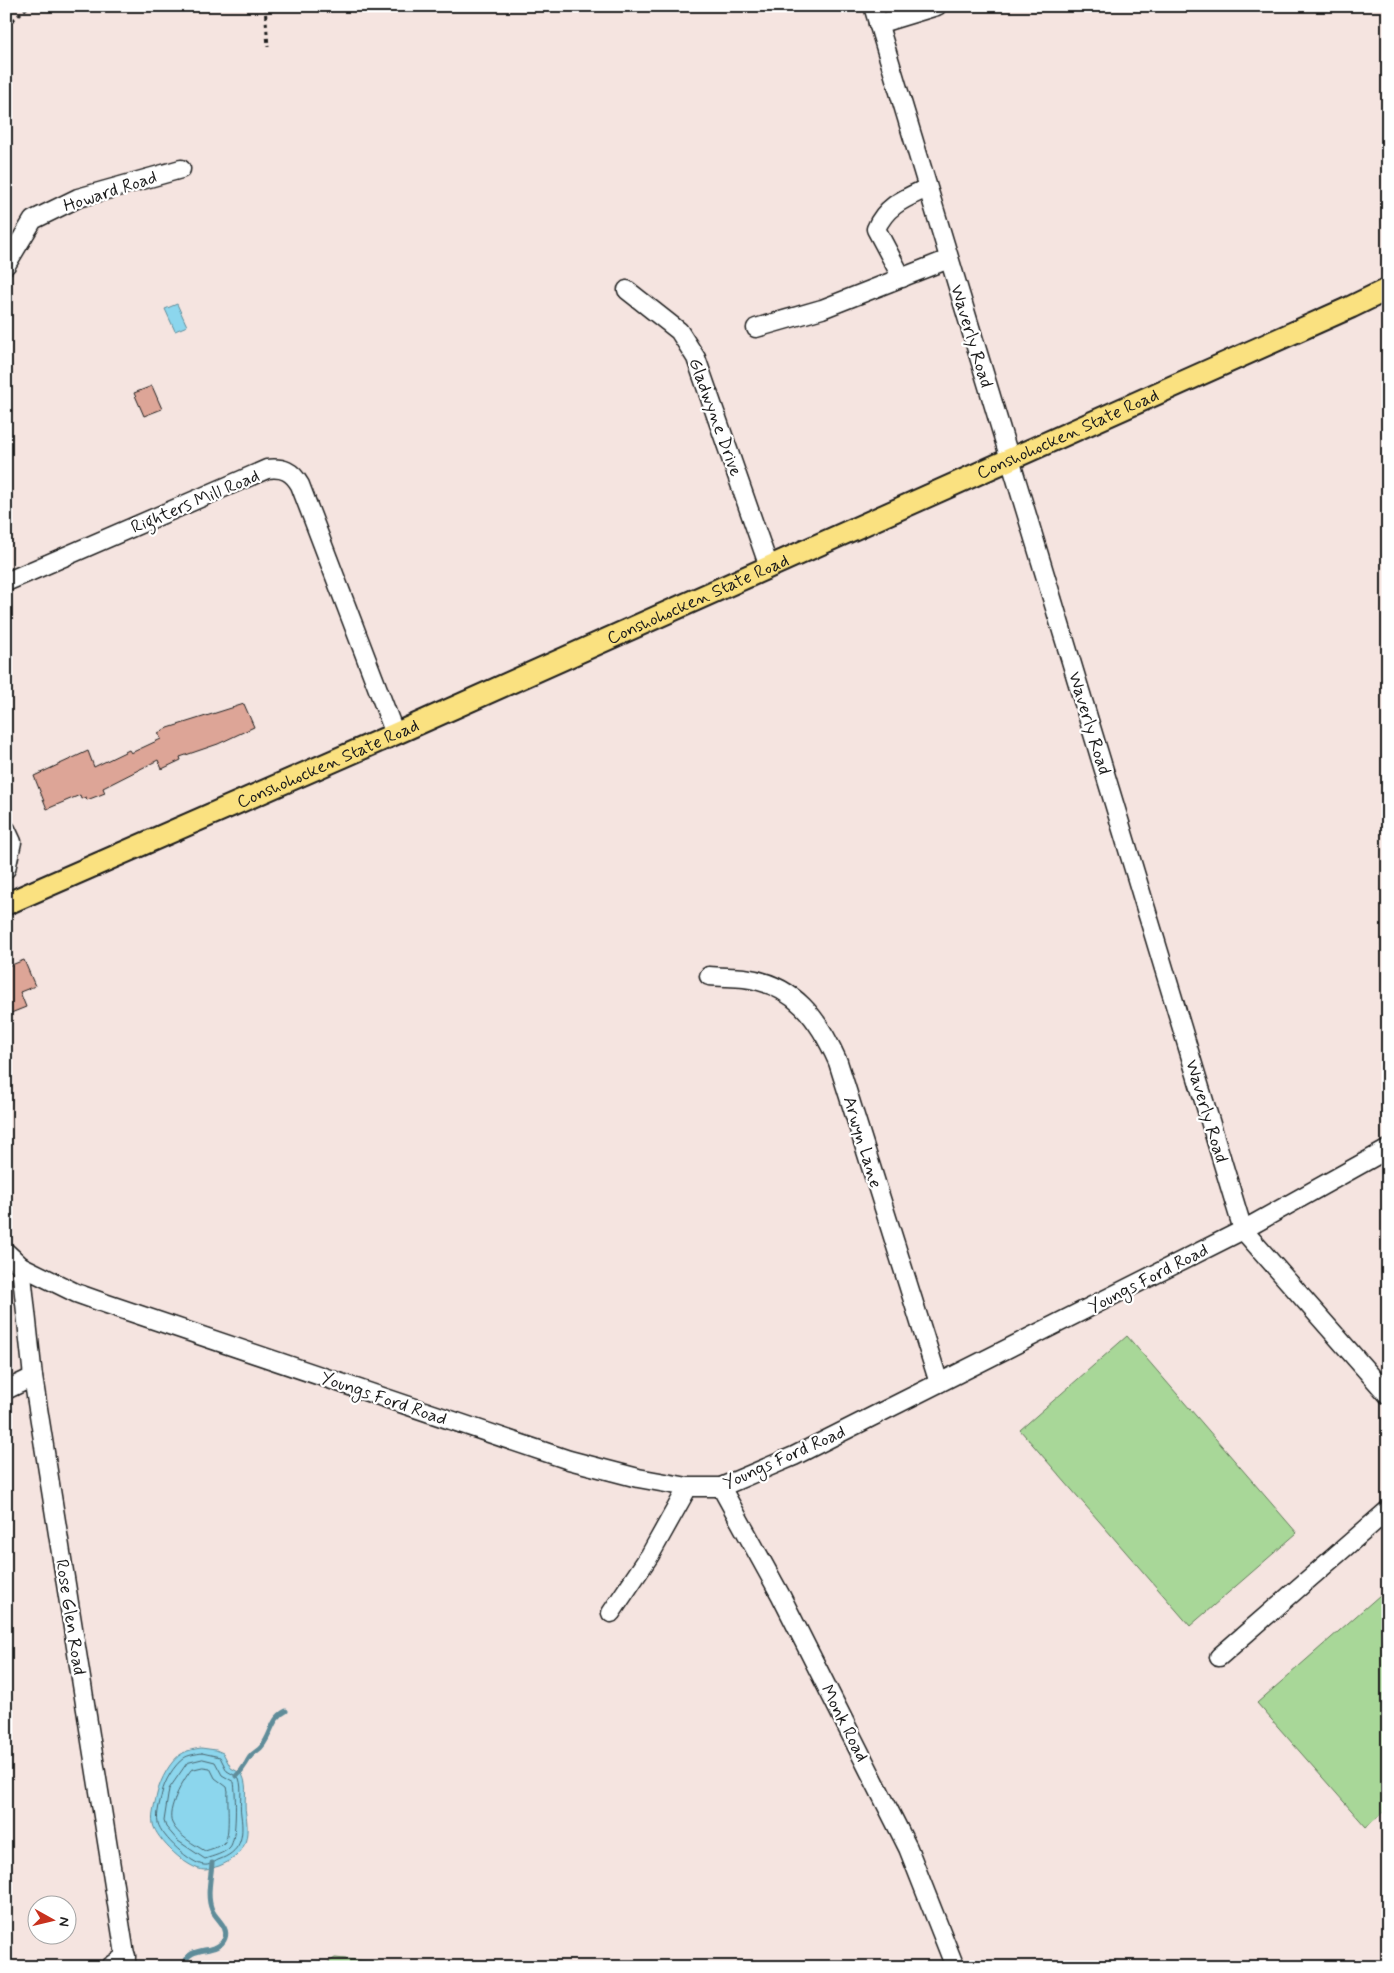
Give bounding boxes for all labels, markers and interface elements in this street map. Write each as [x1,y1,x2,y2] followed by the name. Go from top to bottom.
[60,166,160,218] street label: Howard Road
[944,282,998,391] street label: Waverly Road
[683,355,748,480] street label: Gladwyne Drive
[973,383,1163,486] street label: Conshohocken State Road
[127,464,264,542] street label: Righters Mill Road
[603,549,793,651] street label: Conshohocken State Road
[1062,669,1116,778] street label: Waverly Road
[233,714,423,815] street label: Conshohocken State Road
[1179,1057,1233,1166] street label: Waverly Road
[837,1094,887,1191] street label: Arwyn Lane
[1084,1238,1213,1320] street label: Youngs Ford Road
[317,1366,450,1433] street label: Youngs Ford Road
[719,1420,850,1497] street label: Youngs Ford Road
[49,1558,91,1677] street label: Rose Glen Road
[814,1681,874,1766] street label: Monk Road
[28,1896,78,1946] north arrow
[54,1916,73,1928] text: N

